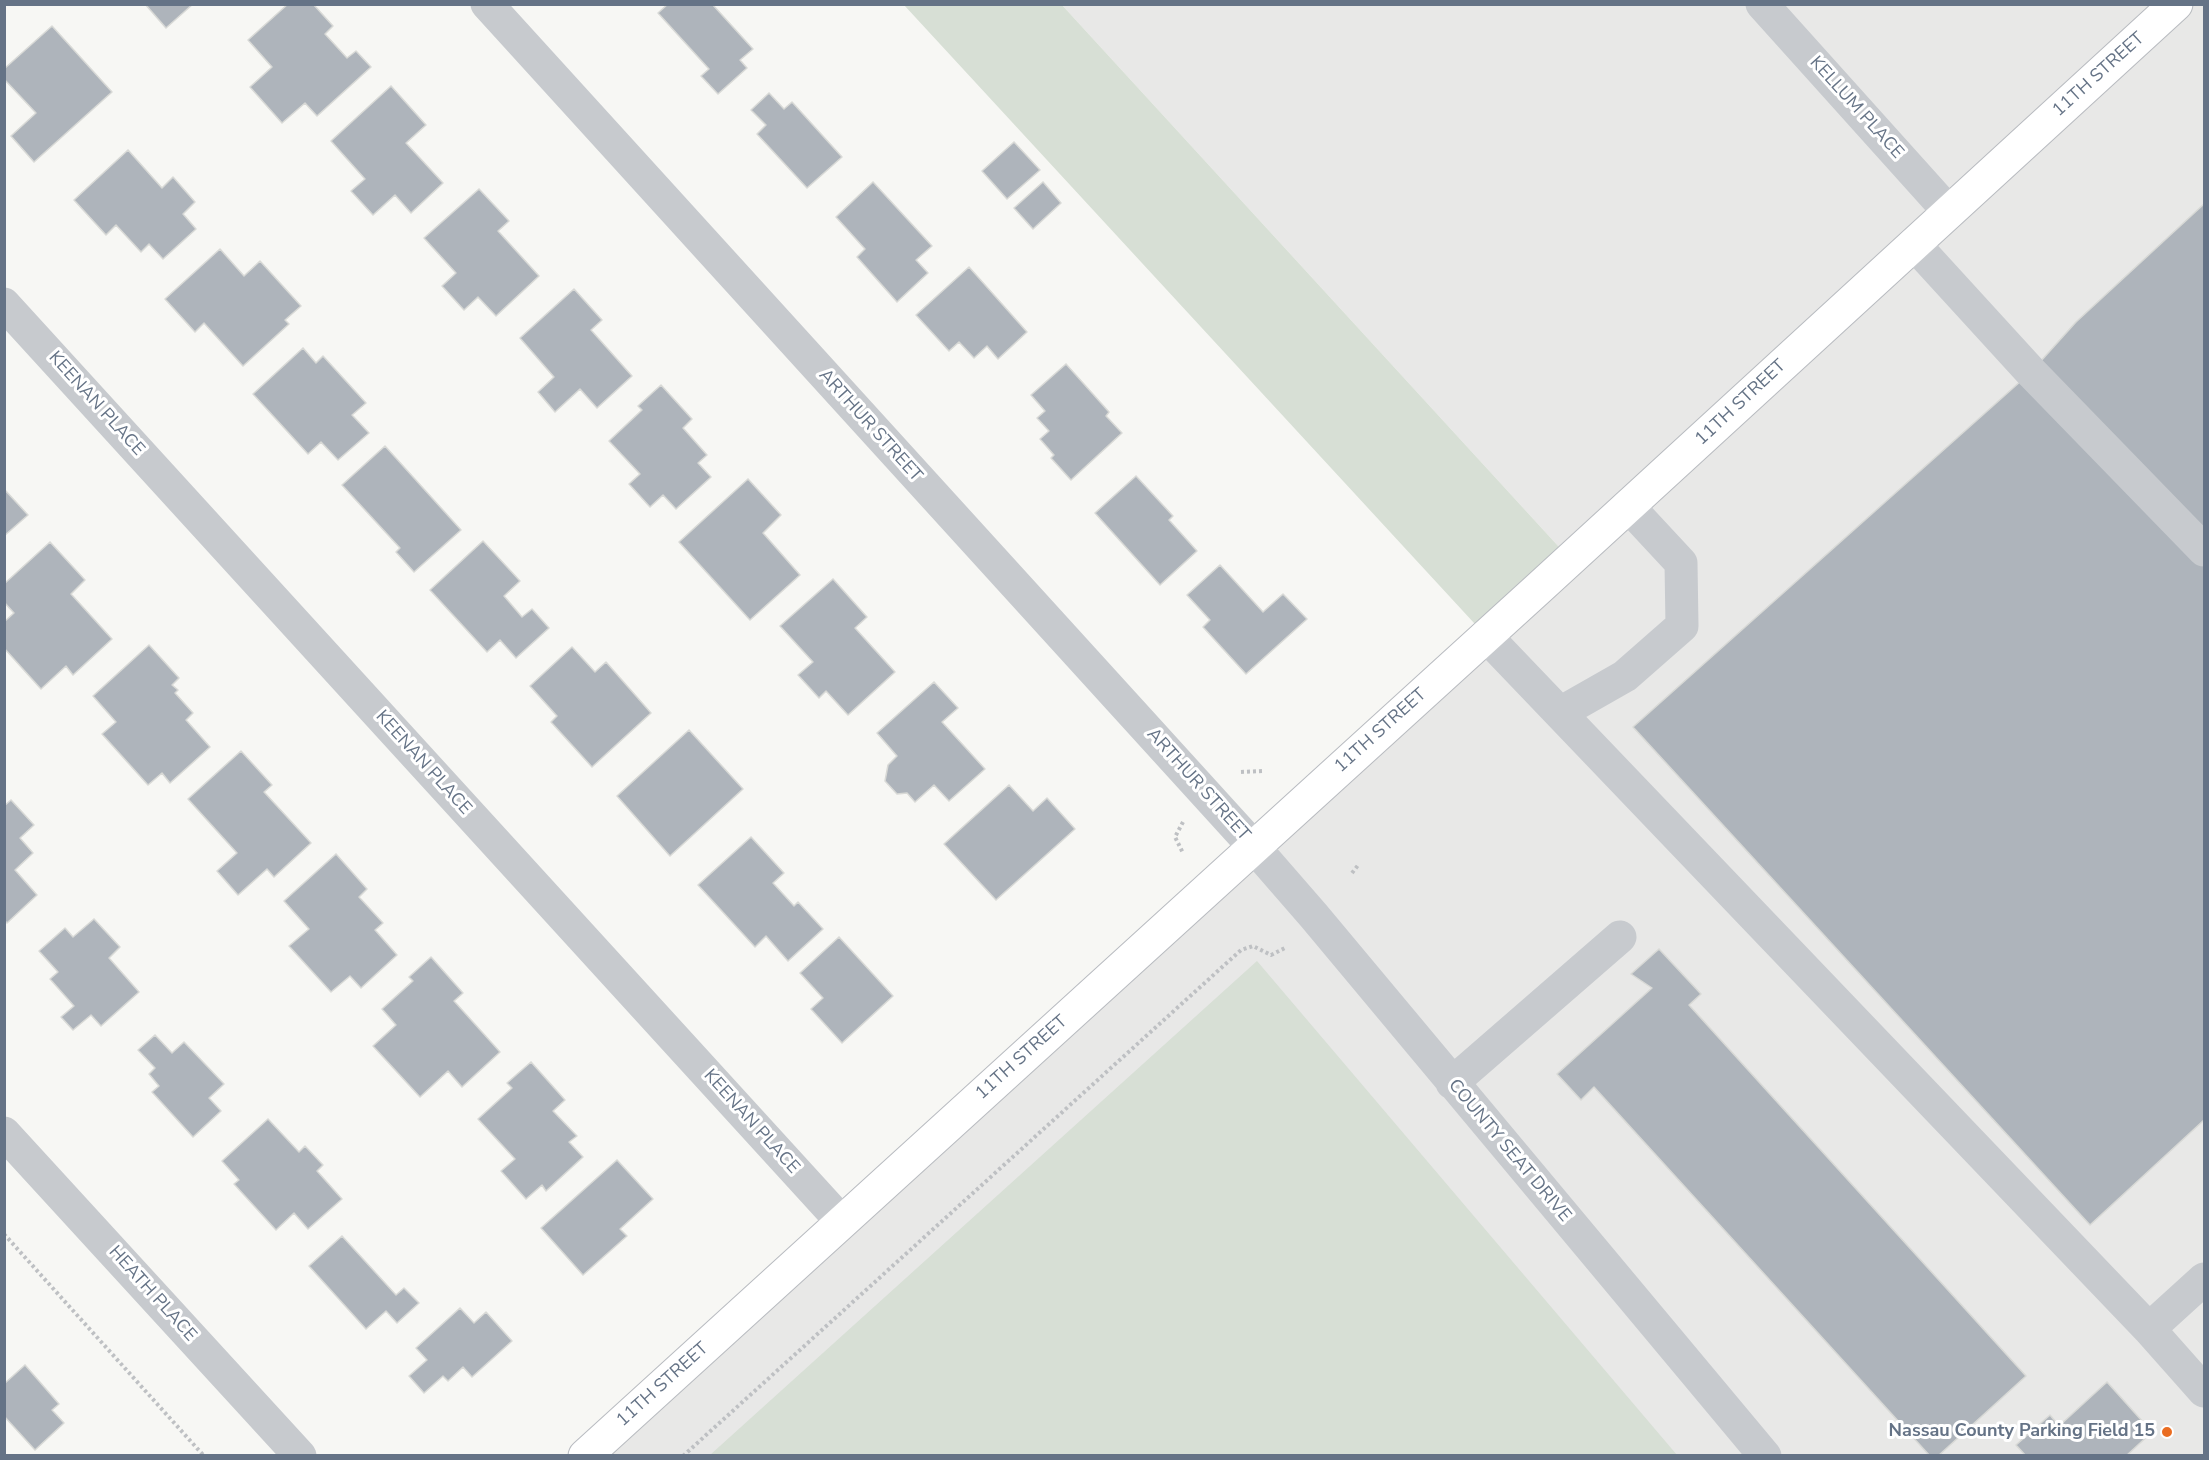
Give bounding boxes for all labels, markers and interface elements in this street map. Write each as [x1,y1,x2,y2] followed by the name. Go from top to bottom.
[2049,28,2149,122] street label: 11TH STREET
[1804,52,1908,164] street label: KELLUM PLACE
[43,347,149,461] street label: KEENAN PLACE
[1691,356,1791,450] street label: 11TH STREET
[814,365,926,487] street label: ARTHUR STREET
[1331,684,1431,778] street label: 11TH STREET
[370,706,476,820] street label: KEENAN PLACE
[1142,724,1254,846] street label: ARTHUR STREET
[972,1011,1072,1105] street label: 11TH STREET
[698,1065,804,1179] street label: KEENAN PLACE
[1443,1075,1575,1227] street label: COUNTY SEAT DRIVE
[103,1242,201,1346] street label: HEATH PLACE
[613,1338,713,1432] street label: 11TH STREET
[1889,1421,2155,1443] place label: Nassau County Parking Field 15
[2160,1425,2174,1439] marker: Nassau County Parking Field 15

